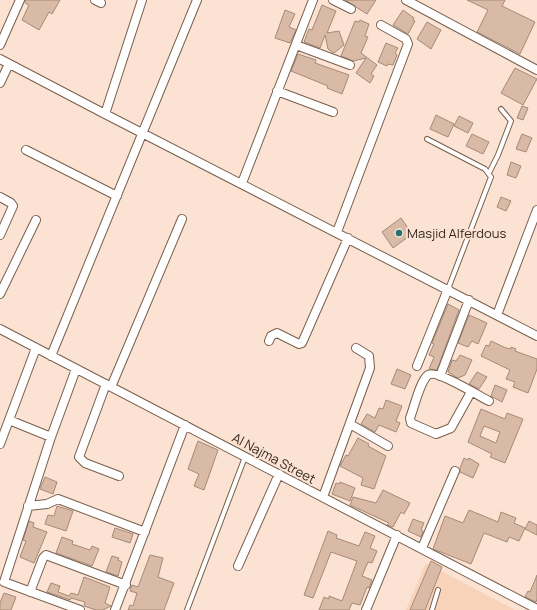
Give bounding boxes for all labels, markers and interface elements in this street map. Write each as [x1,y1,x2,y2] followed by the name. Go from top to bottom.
[407,224,506,242] place label: Masjid Alferdous
[394,228,404,238] marker: Masjid Alferdous
[229,428,319,488] street label: Al Najma Street

